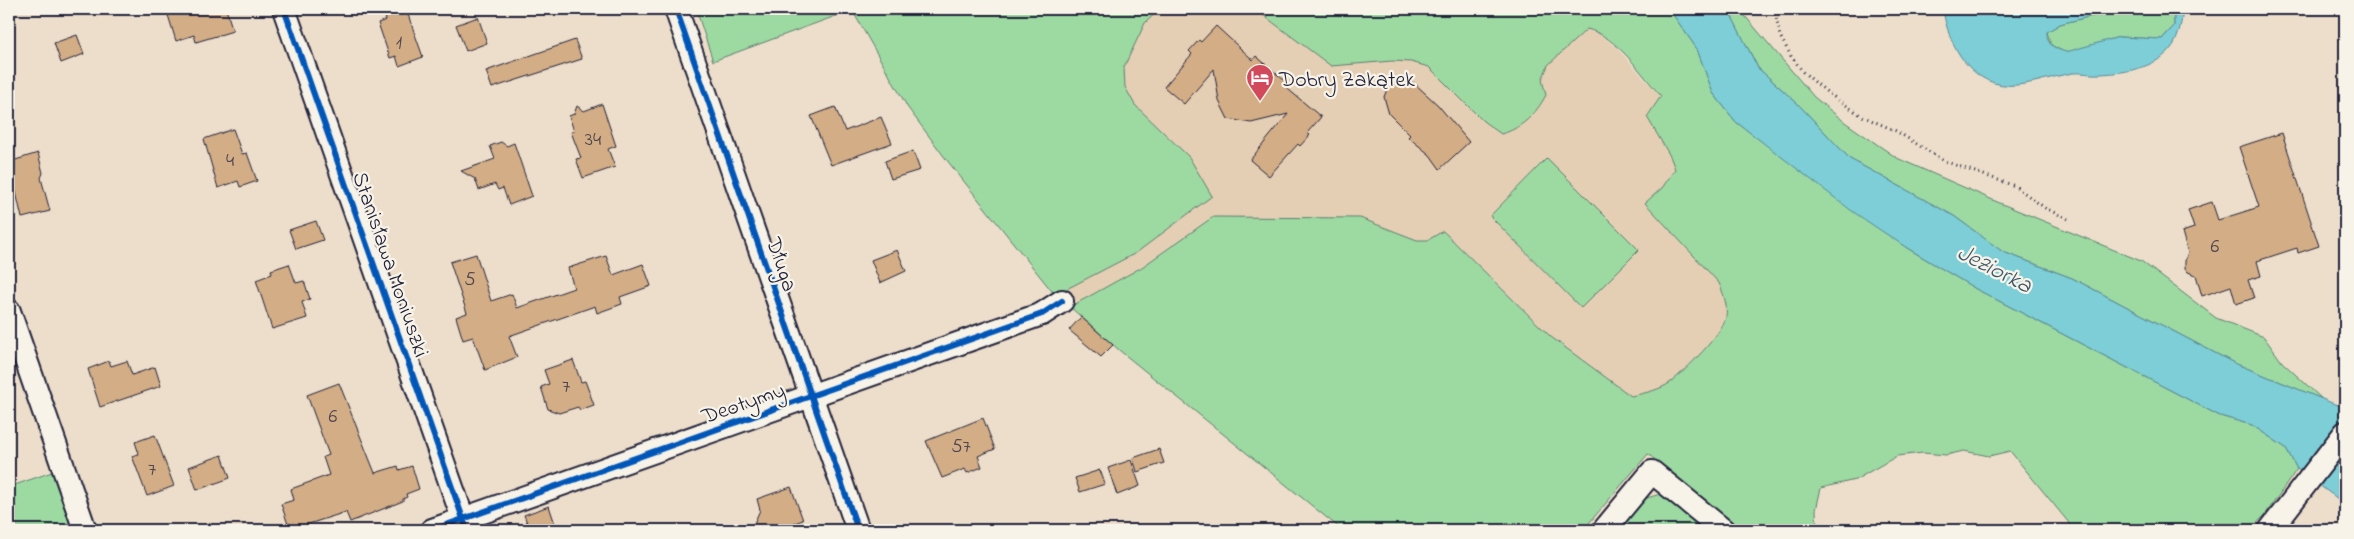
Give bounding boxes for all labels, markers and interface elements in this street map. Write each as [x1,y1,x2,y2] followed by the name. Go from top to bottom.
[396,29,402,58] house number: 1
[1245,63,1275,102] hotel icon: Dobry Zakątek
[1278,65,1415,98] place label: Dobry Zakątek
[585,126,601,155] house number: 34
[226,147,234,176] house number: 4
[342,168,436,362] street label: Stanisława Moniuszki
[755,233,804,297] street label: Długa
[2211,233,2220,262] house number: 6
[1950,236,2038,305] water label: Jeziorka
[464,266,476,295] house number: 5
[562,373,570,402] house number: 7
[697,376,790,435] street label: Deotymy
[329,403,338,432] house number: 6
[951,433,971,462] house number: 57
[148,456,156,485] house number: 7

